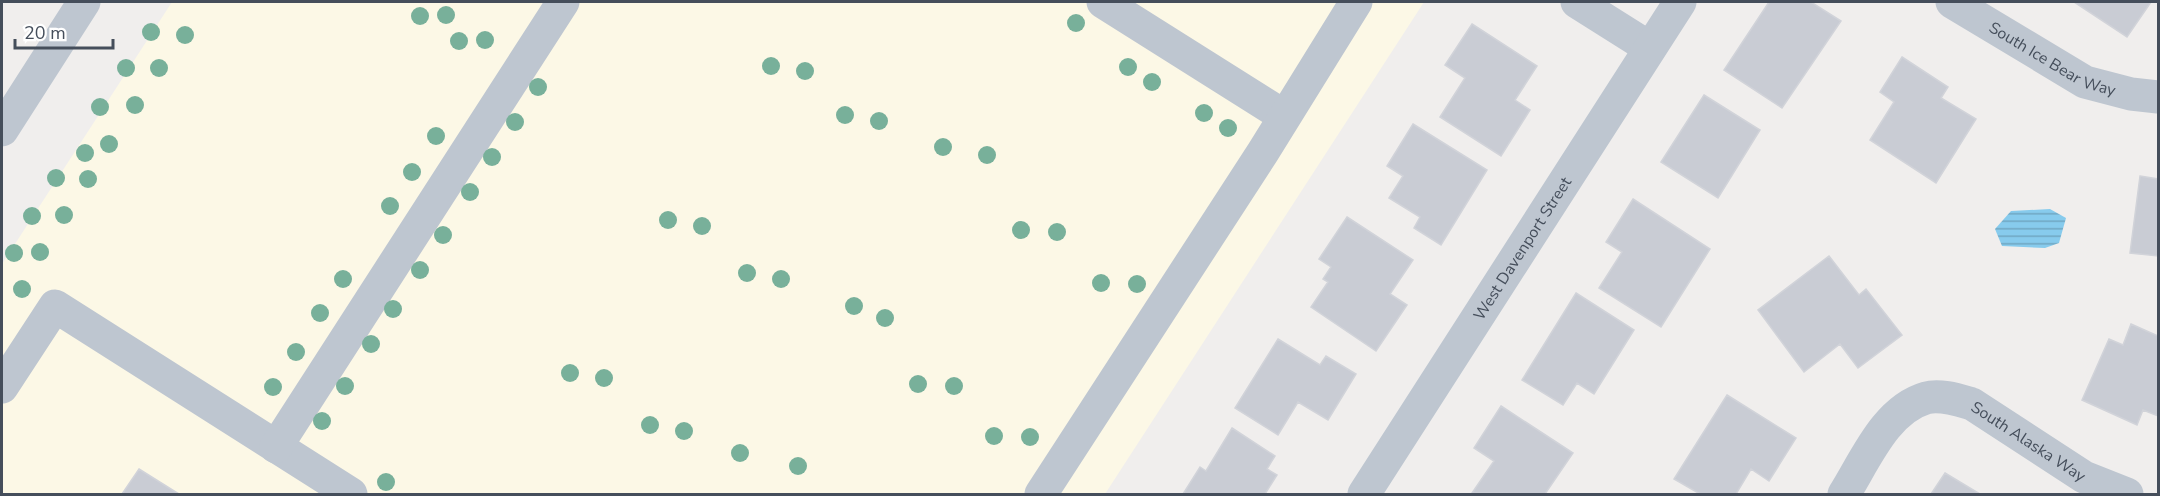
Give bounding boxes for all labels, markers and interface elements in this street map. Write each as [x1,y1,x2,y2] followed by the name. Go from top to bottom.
[15,12,112,50] scale bar
[1985,17,2119,102] street label: South Ice Bear Way
[24,21,66,45] text: 20 m
[1468,173,1577,325] street label: West Davenport Street
[1966,396,2091,488] street label: South Alaska Way

